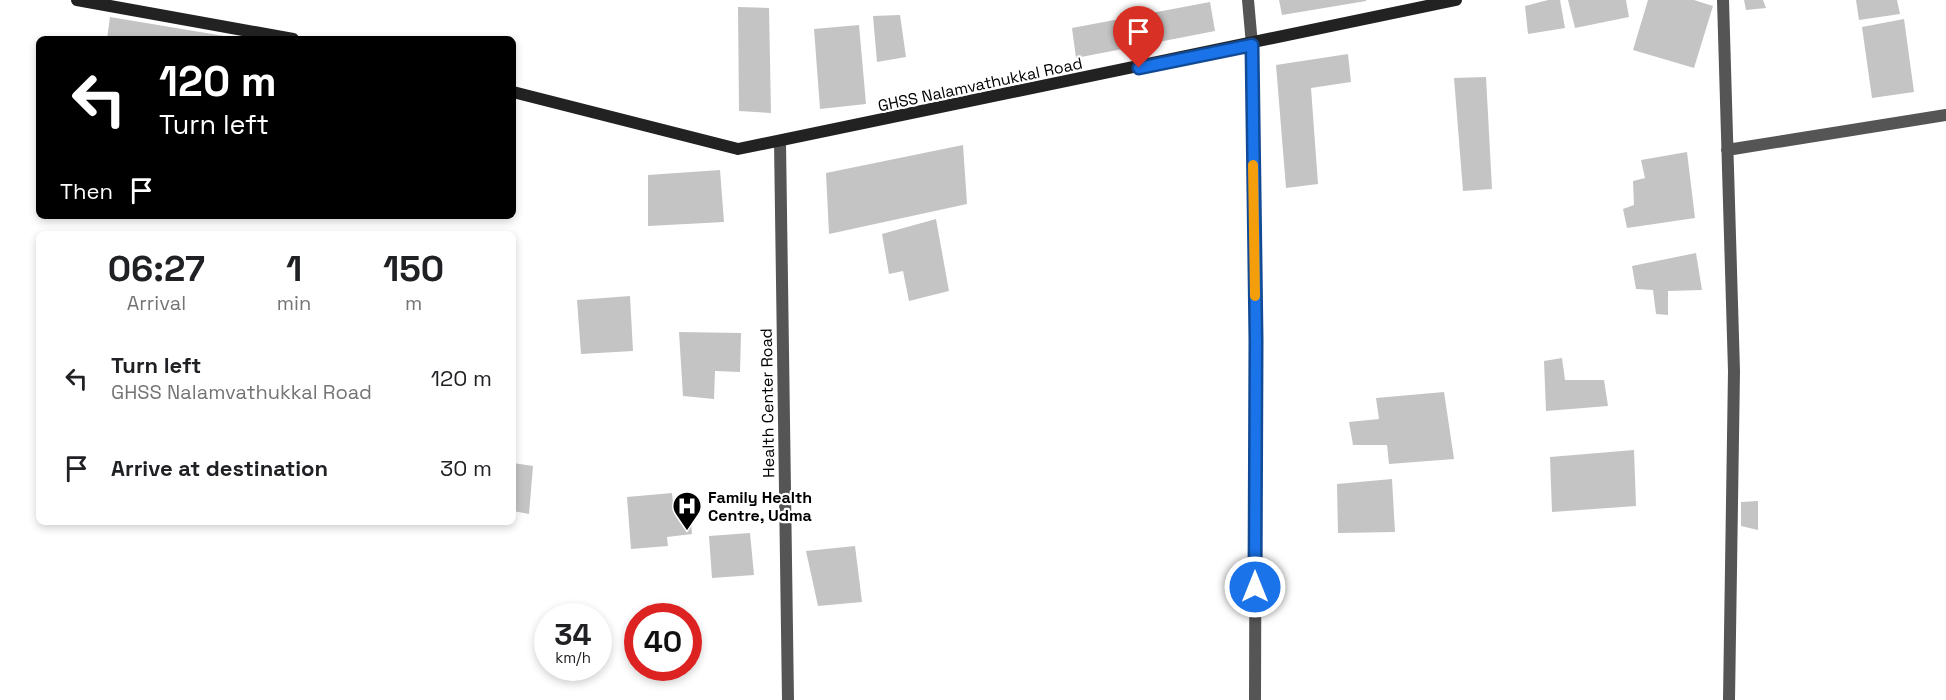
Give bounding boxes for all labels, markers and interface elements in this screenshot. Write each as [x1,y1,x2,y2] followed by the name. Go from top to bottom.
[1113,6,1164,68] pin
[1122,15,1155,48] icon: arrive
[876,53,1084,116] street label: GHSS Nalamvathukkal Road
[159,55,277,108] text: 120 m
[60,60,138,138] icon: left
[159,107,269,142] text: Turn left
[125,174,158,207] icon: arrive
[60,177,113,205] text: Then
[108,246,205,292] text: 06:27
[286,246,302,292] text: 1
[383,246,444,292] text: 150
[127,290,186,316] text: Arrival
[277,290,311,316] text: min
[405,290,422,316] text: m
[756,328,779,478] street label: Health Center Road
[111,351,201,379] text: Turn left
[60,362,93,395] icon: left
[431,364,492,392] text: 120 m
[111,379,372,405] text: GHSS Nalamvathukkal Road
[60,452,93,485] icon: arrive
[111,454,328,482] text: Arrive at destination
[440,454,492,482] text: 30 m
[708,487,812,526] place label: Family Health Centre, Udma
[671,490,703,532] hospital icon: Family Health Centre, Udma
[1223,555,1287,619] position arrow
[624,603,702,681] speed limit sign: 40
[554,615,592,654] text: 34
[555,648,591,667] text: km/h

